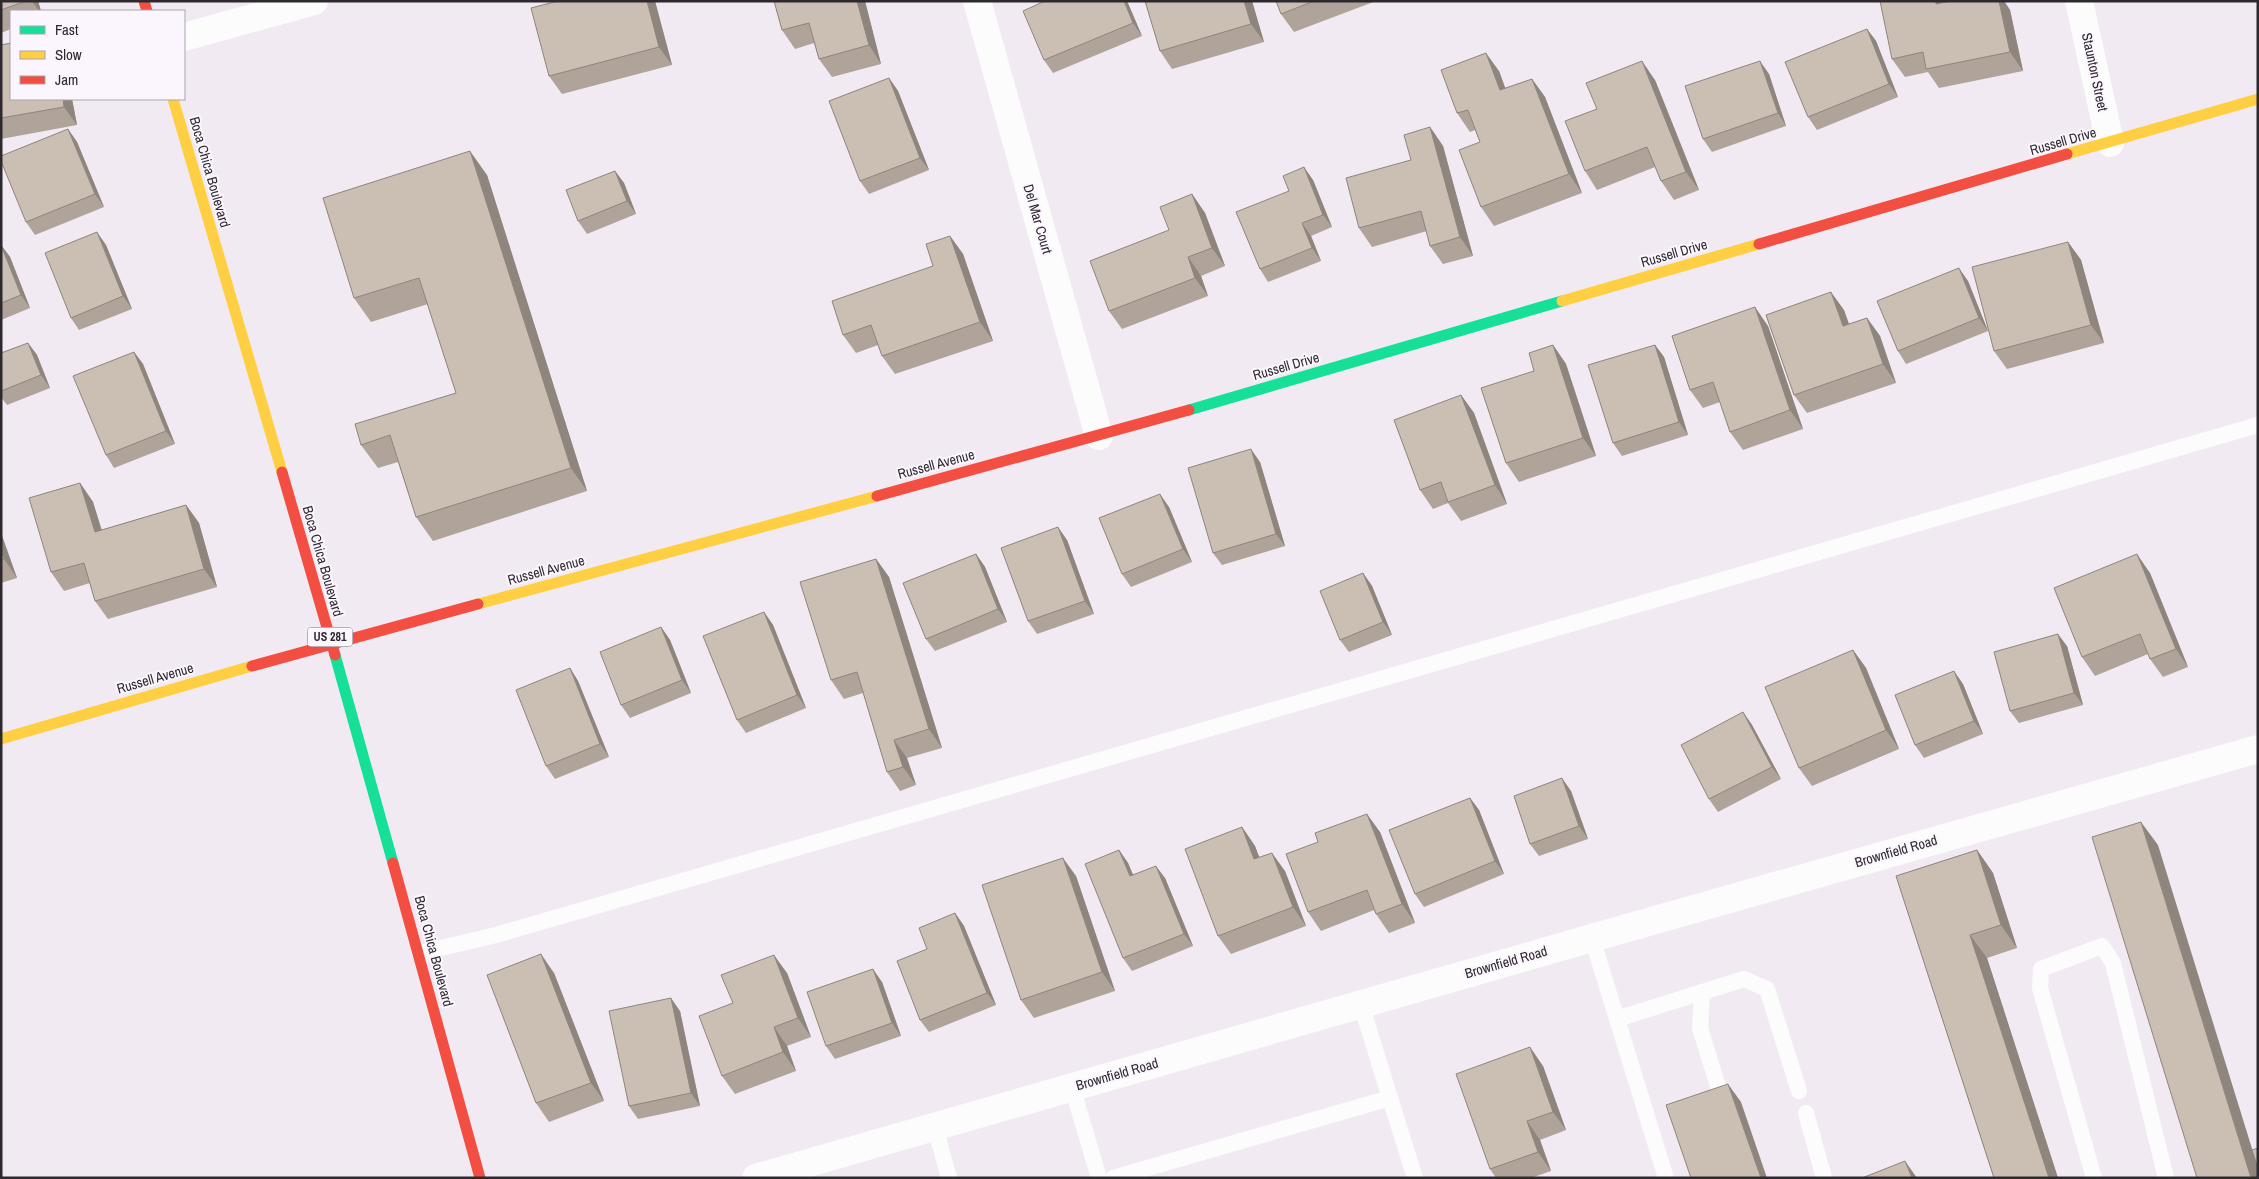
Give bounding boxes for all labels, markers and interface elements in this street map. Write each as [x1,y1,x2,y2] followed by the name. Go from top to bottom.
[10,10,185,100] legend
[55,19,79,40] text: Fast
[2078,31,2112,113] street label: Staunton Street
[55,44,82,65] text: Slow
[55,69,78,90] text: Jam
[186,115,234,229] street label: Boca Chica Boulevard
[2028,123,2098,159] street label: Russell Drive
[1020,182,1056,256] street label: Del Mar Court
[1639,235,1709,271] street label: Russell Drive
[1251,348,1321,384] street label: Russell Drive
[896,445,976,483] street label: Russell Avenue
[299,504,347,618] street label: Boca Chica Boulevard
[506,551,586,589] street label: Russell Avenue
[308,628,352,646] road number: US 281
[115,658,195,698] street label: Russell Avenue
[1853,831,1939,871] street label: Brownfield Road
[411,893,457,1009] street label: Boca Chica Boulevard
[1463,942,1549,982] street label: Brownfield Road
[1074,1054,1160,1094] street label: Brownfield Road

